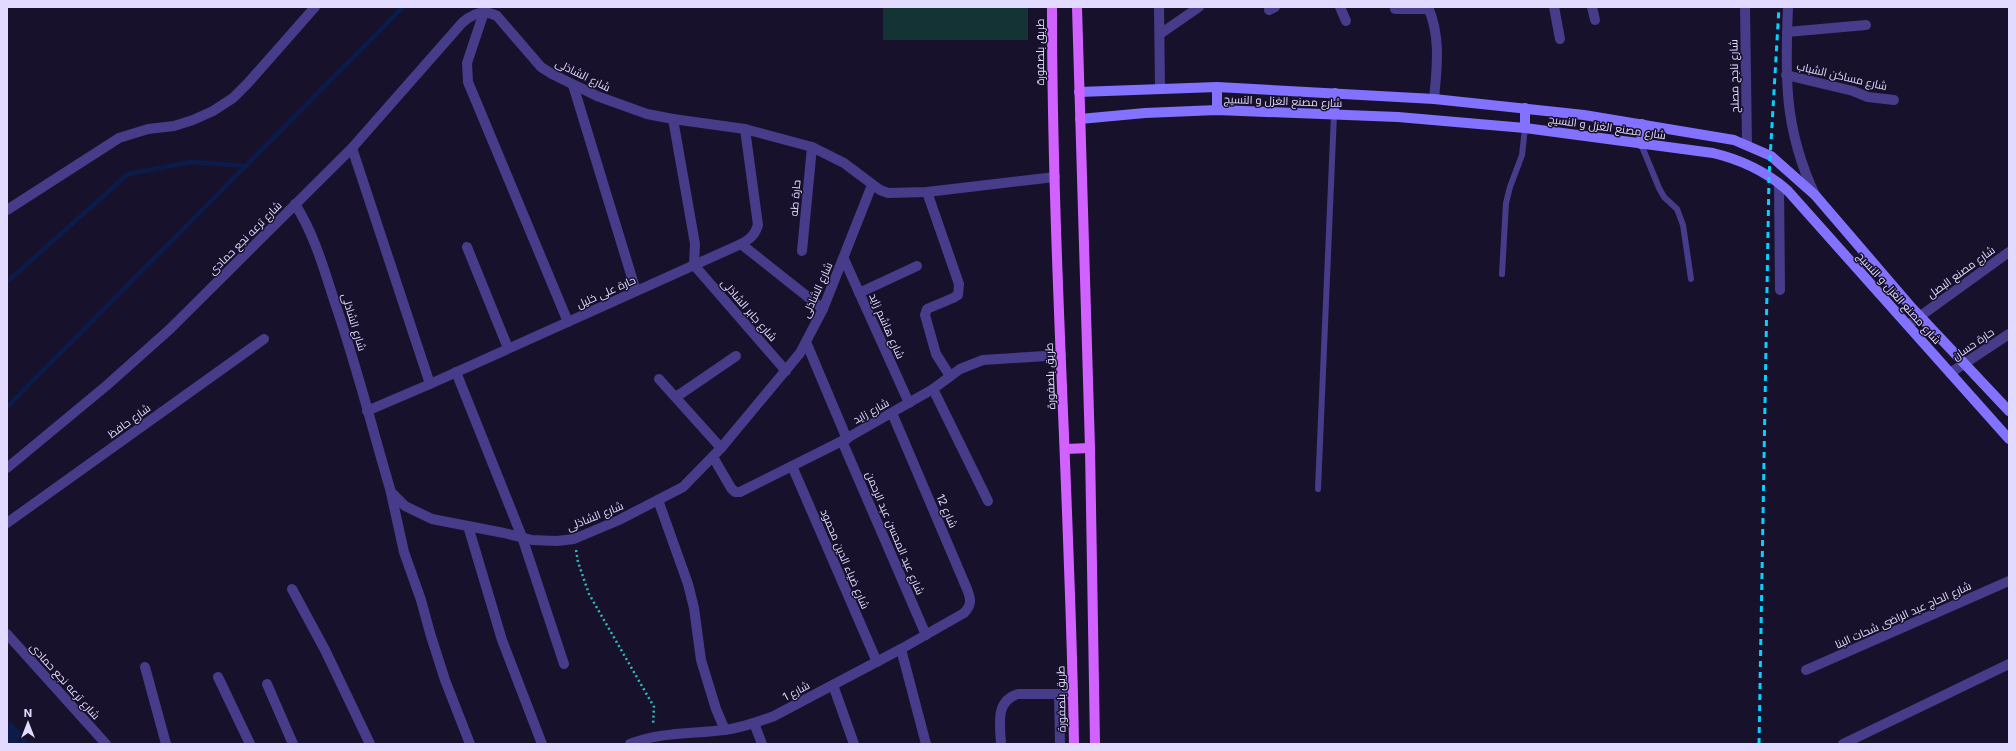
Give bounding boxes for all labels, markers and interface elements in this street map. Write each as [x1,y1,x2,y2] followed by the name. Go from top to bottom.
[1033,19,1047,85] street label: طريق بلصفورة
[1726,39,1743,113] street label: شارع ناجح مصلح
[553,56,613,95] street label: شارع الشاذلى
[1795,59,1889,94] street label: شارع مساكن الشباب
[1223,92,1343,111] street label: شارع مصنع الغزل و النسيج
[1547,112,1667,143] street label: شارع مصنع الغزل و النسيج
[786,179,804,217] street label: حارة طه
[205,198,285,278] street label: شارع ترعه نجع حمادى
[1924,243,1998,302] street label: شارع مصنع البصل
[1853,249,1944,347] street label: شارع مصنع الغزل و النسيج
[798,260,836,320] street label: شارع الشاذلى
[574,273,638,311] street label: حارة على خليل
[717,276,780,345] street label: شارع جابر الشاذلى
[338,291,369,353] street label: شارع الشاذلى
[865,291,908,361] street label: شارع هاشم زايد
[1949,325,1997,363] street label: حارة حسان
[1042,342,1058,410] street label: طريق بلصفورة
[851,395,892,427] street label: شارع زايد
[105,401,154,442] street label: شارع حافظ
[862,469,927,597] street label: شارع عبد المحسن عبد الرحمن
[933,492,960,531] street label: شارع 12
[565,498,626,535] street label: شارع الشاذلى
[817,507,872,612] street label: شارع ضياء الدين محمود
[1833,579,1974,652] street label: شارع الحاج عبد الراضى شحات البنا
[26,640,103,723] street label: شارع ترعه نجع حمادى
[1053,666,1069,732] street label: طريق بلصفورة
[780,678,813,705] street label: شارع 1
[8,703,48,743] north arrow
[24,706,32,720] text: N

